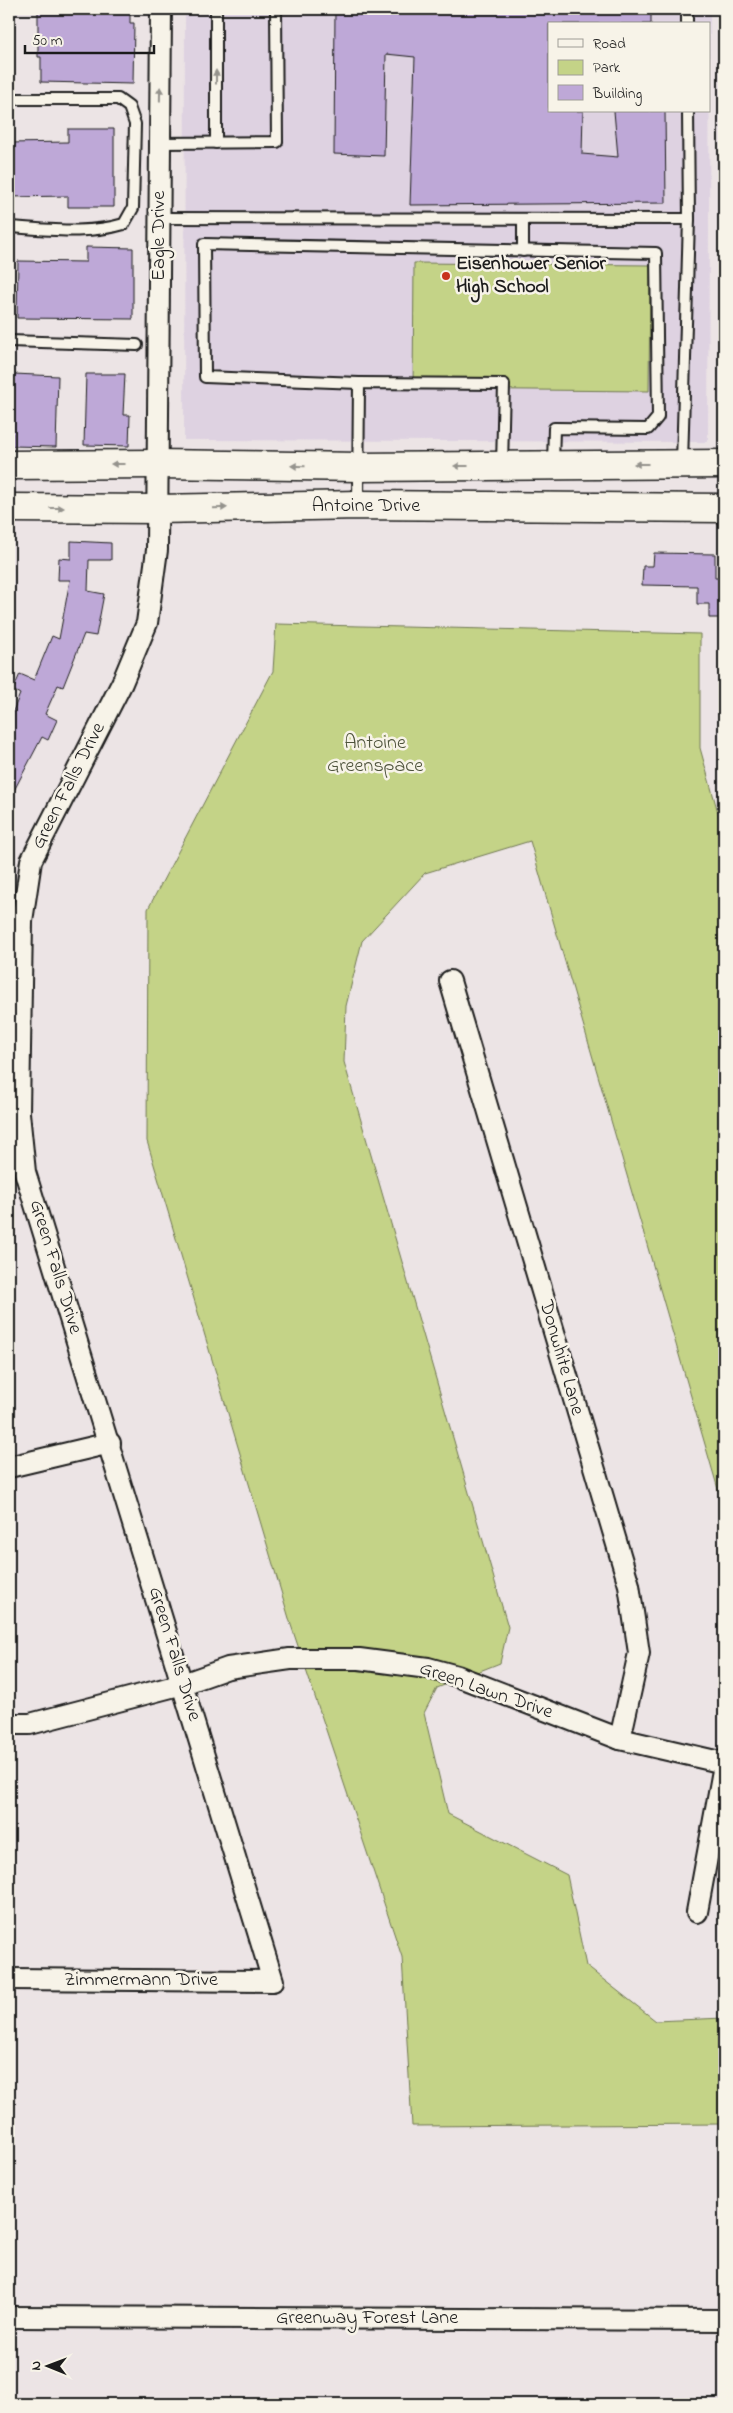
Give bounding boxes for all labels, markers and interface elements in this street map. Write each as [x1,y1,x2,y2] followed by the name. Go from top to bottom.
[25,22,154,54] scale bar
[548,22,710,112] legend
[32,30,63,52] text: 50 m
[593,33,626,55] text: Road
[593,57,621,79] text: Park
[212,69,220,85] one-way arrow
[592,83,642,106] text: Building
[156,86,164,102] one-way arrow
[145,191,175,281] street label: Eagle Drive
[456,250,607,303] place label: Eisenhower Senior High School
[440,270,452,282] marker: Eisenhower Senior High School
[110,460,126,468] one-way arrow
[632,460,648,468] one-way arrow
[290,462,306,470] one-way arrow
[452,462,468,470] one-way arrow
[312,492,420,521] street label: Antoine Drive
[50,504,66,512] one-way arrow
[212,504,228,512] one-way arrow
[25,717,113,854] street label: Green Falls Drive
[327,729,423,781] park label: Antoine Greenspace
[21,1196,89,1338] street label: Green Falls Drive
[530,1296,591,1419] street label: Donwhite Lane
[140,1583,208,1725] street label: Green Falls Drive
[415,1655,557,1727] street label: Green Lawn Drive
[64,1966,218,1995] street label: Zimmermann Drive
[276,2304,458,2333] street label: Greenway Forest Lane
[22,2340,72,2390] north arrow
[26,2361,47,2371] text: N

